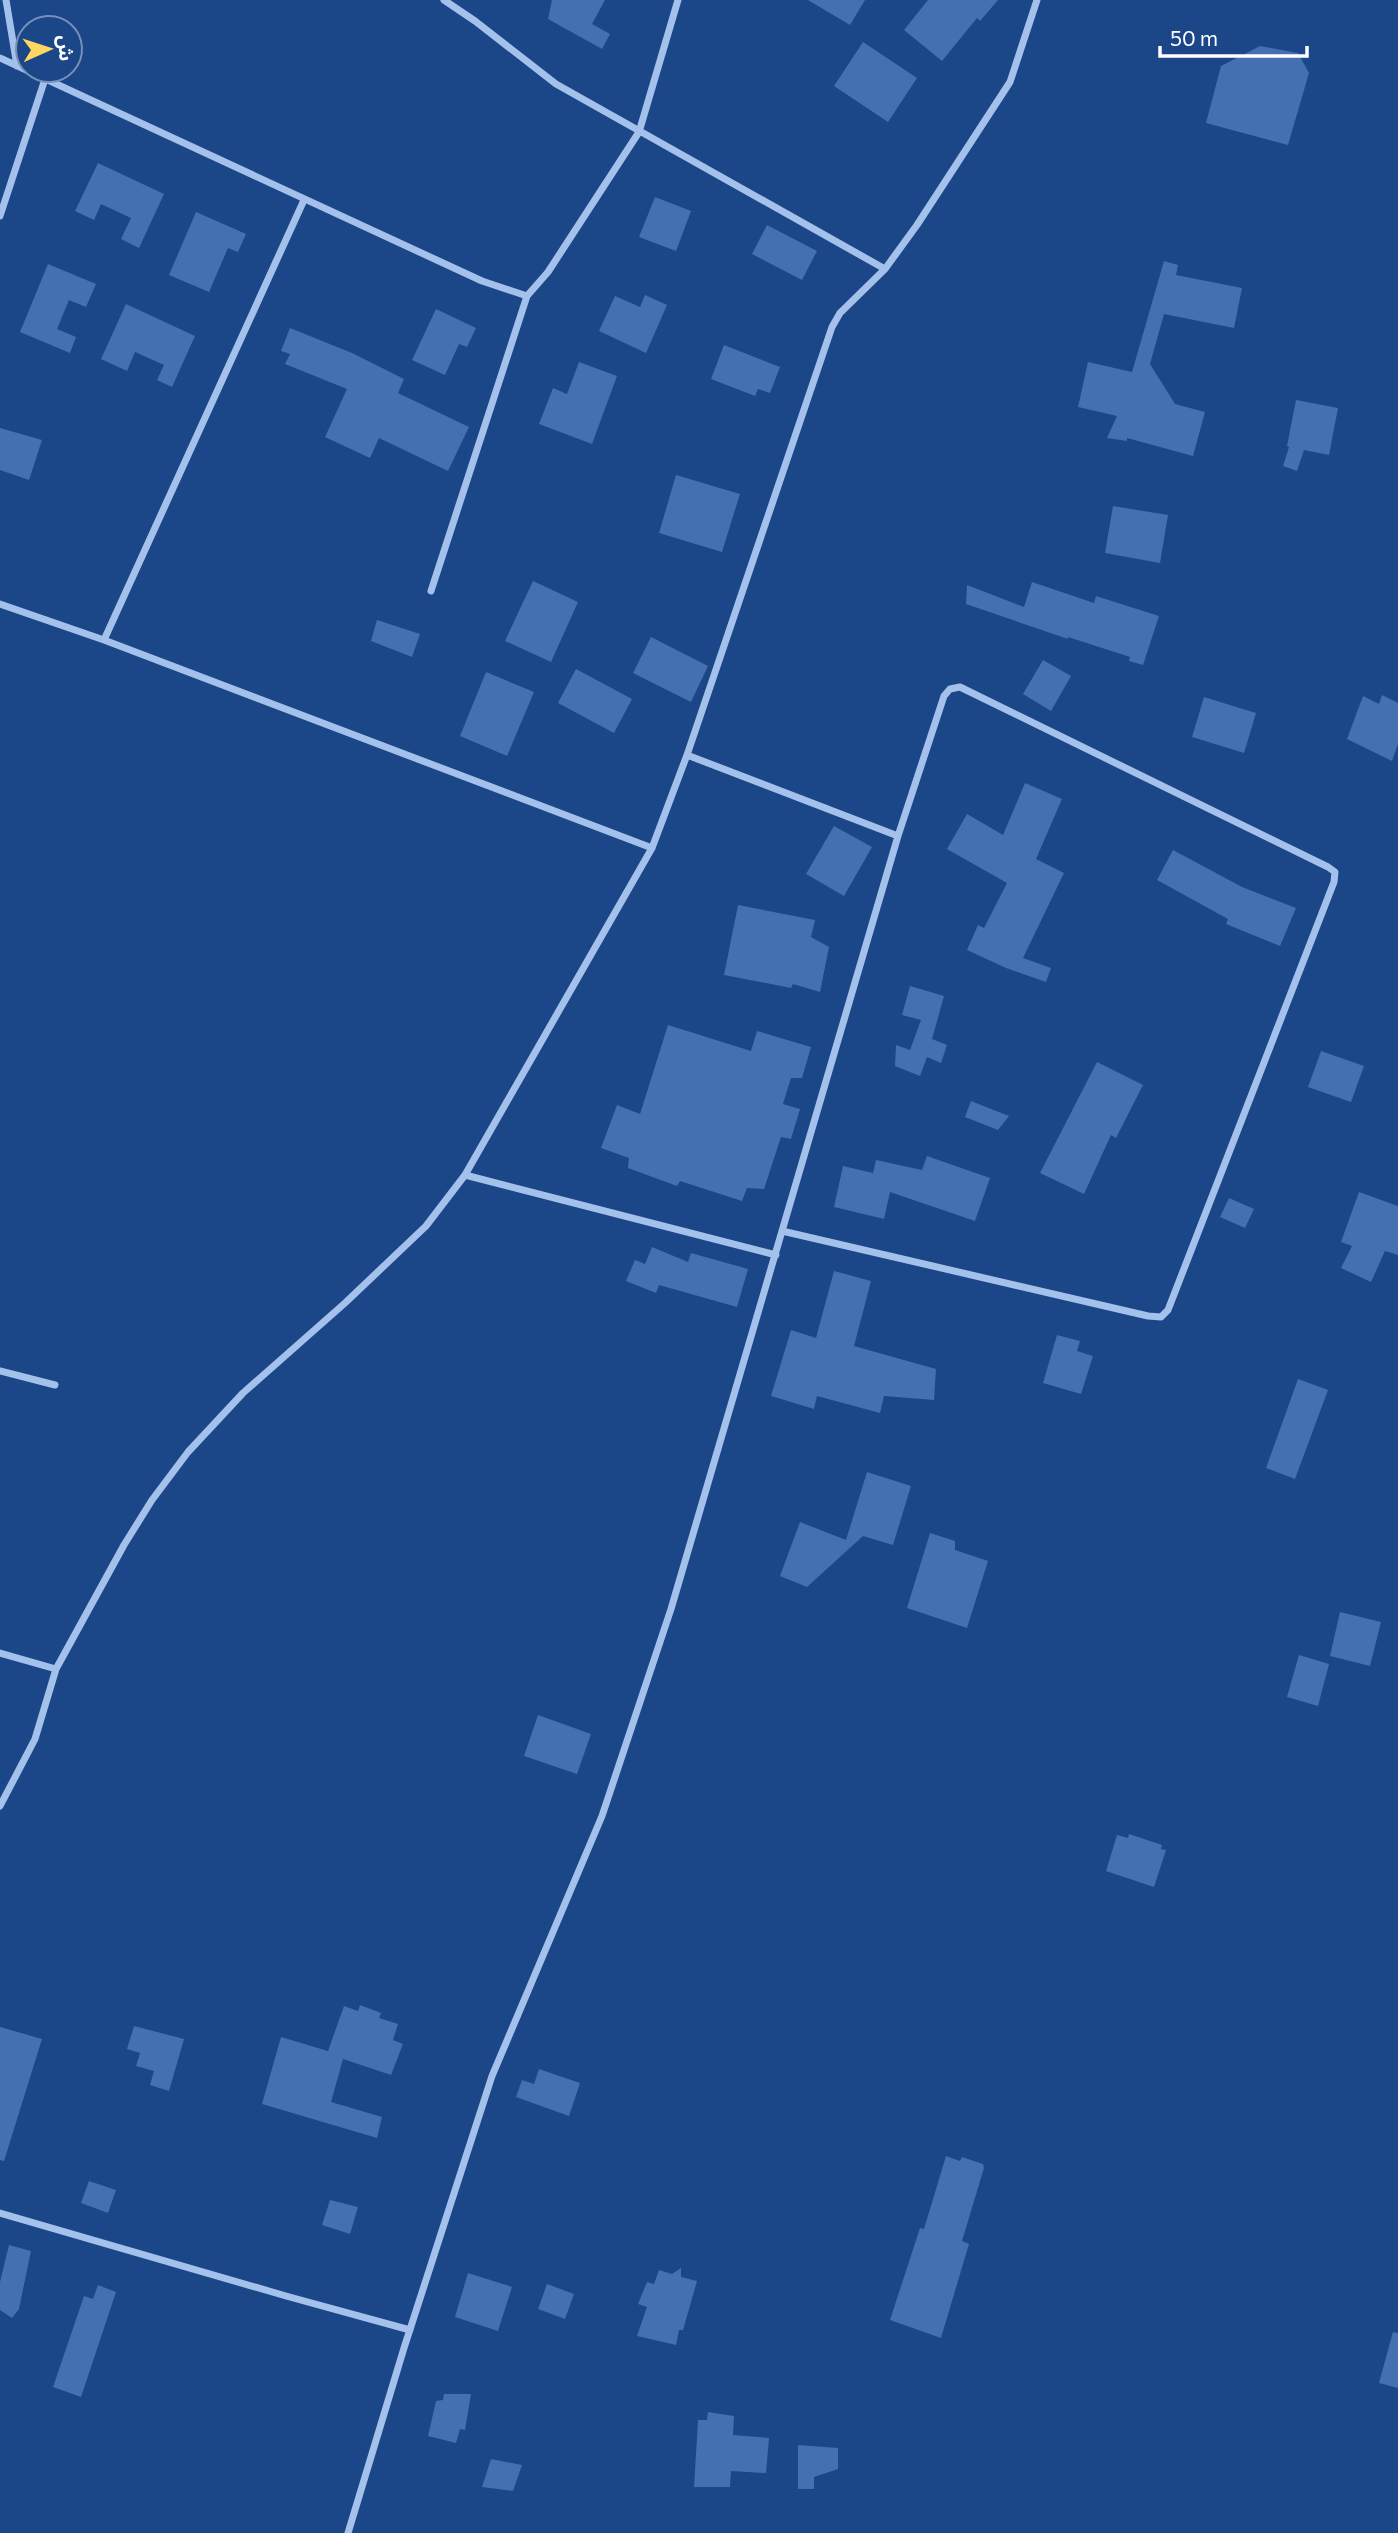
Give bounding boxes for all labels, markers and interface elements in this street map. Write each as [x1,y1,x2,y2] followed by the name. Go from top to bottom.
[14,14,84,84] north arrow
[1160,14,1307,58] scale bar
[1170,25,1218,50] text: 50 m
[54,34,79,62] text: ش

